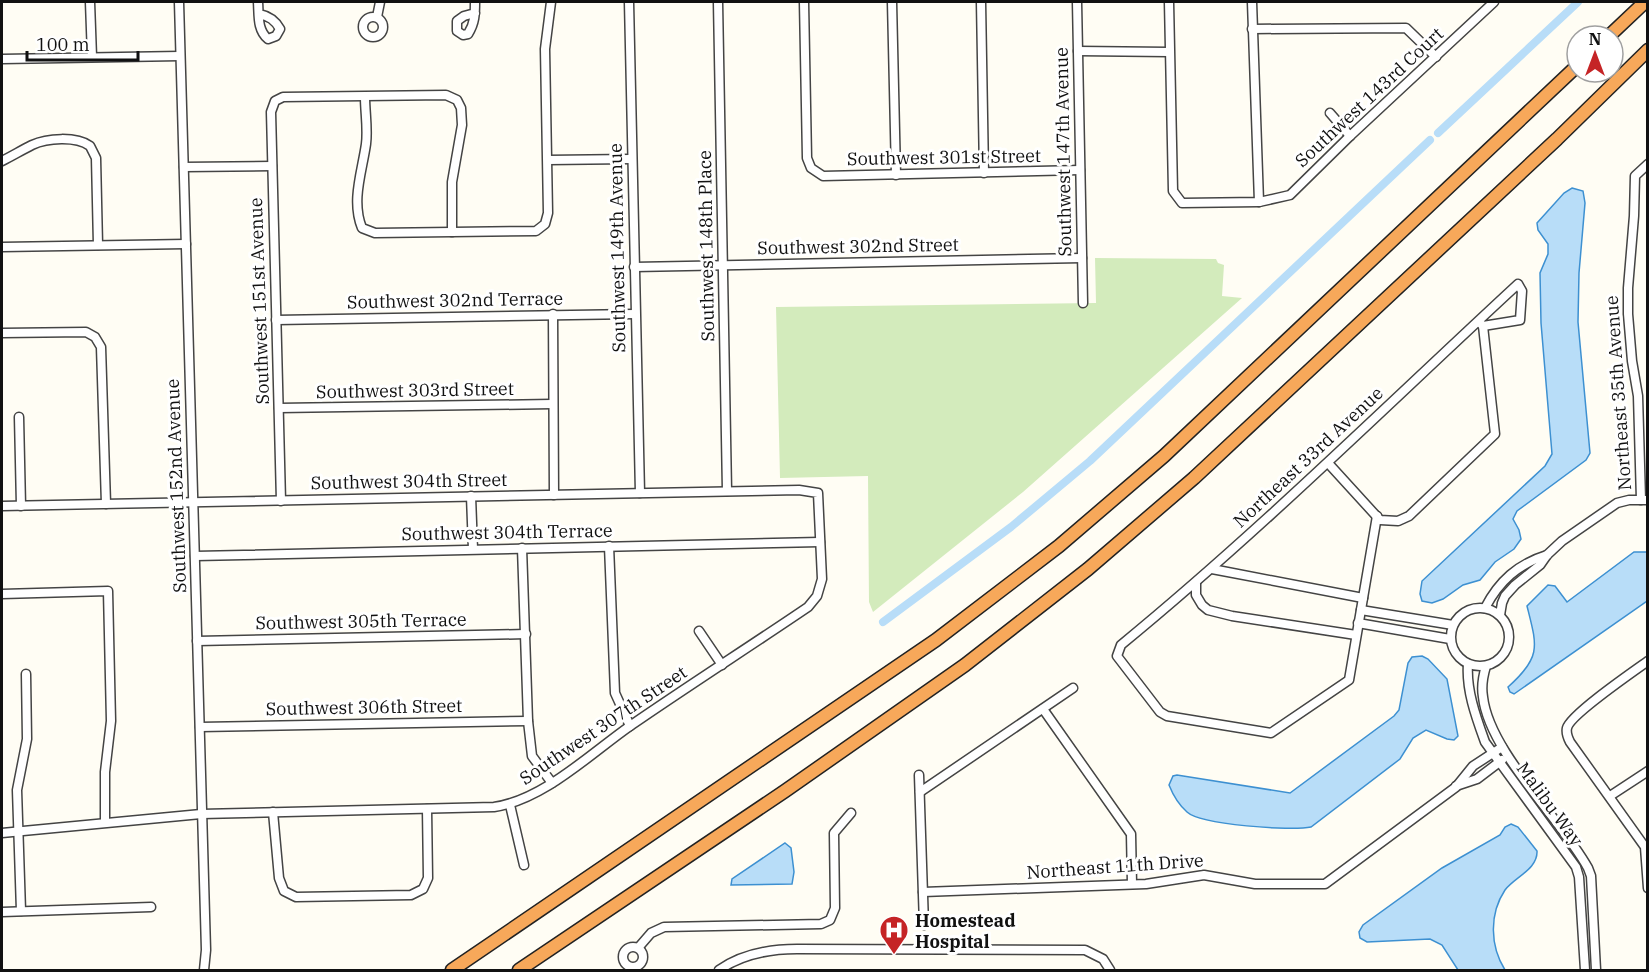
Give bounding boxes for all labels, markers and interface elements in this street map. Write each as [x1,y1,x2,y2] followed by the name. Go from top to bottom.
[1290,22,1448,172] street label: Southwest 143rd Court
[27,24,138,62] scale bar
[1565,24,1625,84] north arrow
[1589,29,1601,49] text: N
[36,33,90,56] text: 100 m
[1050,47,1076,257] street label: Southwest 147th Avenue
[604,143,630,353] street label: Southwest 149th Avenue
[847,144,1041,170] street label: Southwest 301st Street
[693,150,719,342] street label: Southwest 148th Place
[244,197,274,405] street label: Southwest 151st Avenue
[757,233,959,259] street label: Southwest 302nd Street
[347,287,563,313] street label: Southwest 302nd Terrace
[1600,295,1636,491] street label: Northeast 35th Avenue
[316,377,514,403] street label: Southwest 303rd Street
[161,379,191,593] street label: Southwest 152nd Avenue
[1228,382,1388,532] street label: Northeast 33rd Avenue
[310,468,508,494] street label: Southwest 304th Street
[401,519,613,545] street label: Southwest 304th Terrace
[255,608,467,634] street label: Southwest 305th Terrace
[515,660,691,790] street label: Southwest 307th Street
[265,694,463,720] street label: Southwest 306th Street
[1512,757,1588,851] street label: Malibu Way
[1026,848,1204,884] street label: Northeast 11th Drive
[915,909,1016,953] place label: Homestead Hospital
[878,914,910,956] hospital icon: Homestead Hospital

